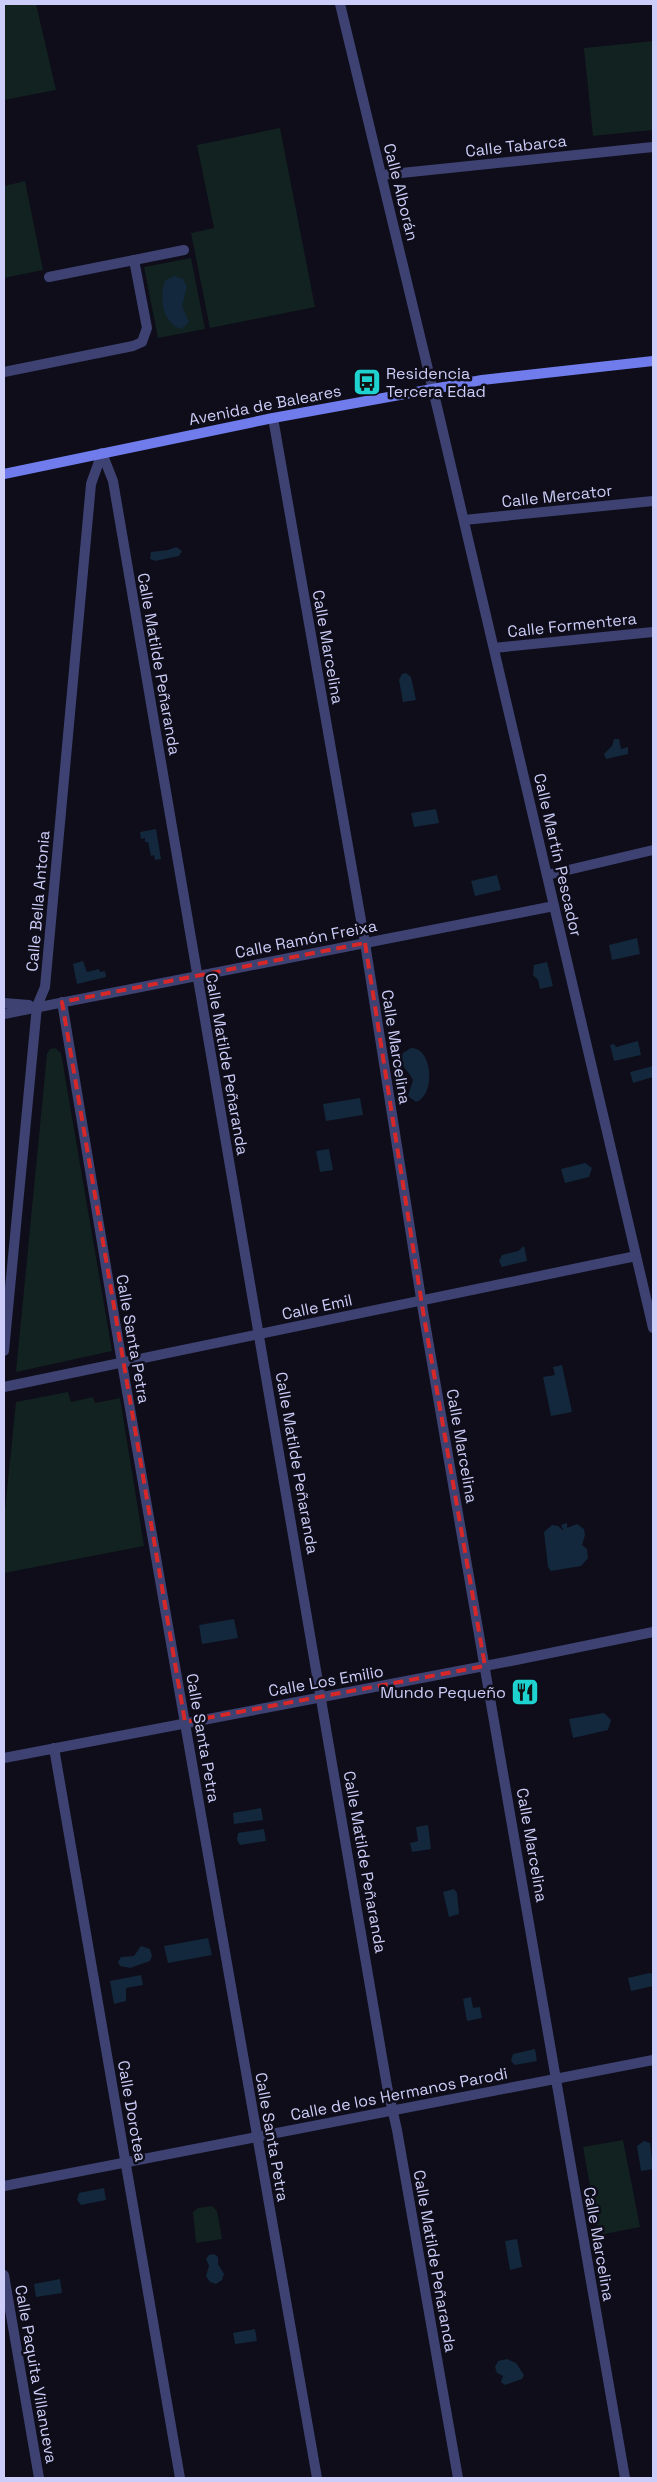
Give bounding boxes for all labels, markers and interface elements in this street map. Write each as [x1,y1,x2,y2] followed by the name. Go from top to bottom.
[464,130,568,162] street label: Calle Tabarca
[379,141,423,243] street label: Calle Alborán
[386,363,486,402] place label: Residencia Tercera Edad
[352,367,382,397] bus stop icon: Residencia Tercera Edad
[187,380,343,430] street label: Avenida de Baleares
[501,480,613,512] street label: Calle Mercator
[133,571,185,757] street label: Calle Matilde Peñaranda
[308,588,348,706] street label: Calle Marcelina
[506,608,638,642] street label: Calle Formentera
[529,771,587,939] street label: Calle Martín Pescador
[21,830,55,972] street label: Calle Bella Antonia
[233,915,379,963] street label: Calle Ramón Freixa
[201,971,253,1157] street label: Calle Matilde Peñaranda
[377,988,415,1106] street label: Calle Marcelina
[111,1273,155,1405] street label: Calle Santa Petra
[280,1289,354,1325] street label: Calle Emil
[271,1370,323,1556] street label: Calle Matilde Peñaranda
[442,1387,482,1505] street label: Calle Marcelina
[267,1661,385,1701] street label: Calle Los Emilio
[181,1672,225,1804] street label: Calle Santa Petra
[510,1677,540,1707] restaurant icon: Mundo Pequeño
[380,1682,506,1703] place label: Mundo Pequeño
[339,1769,391,1955] street label: Calle Matilde Peñaranda
[512,1786,552,1904] street label: Calle Marcelina
[113,2059,151,2163] street label: Calle Dorotea
[289,2063,509,2125] street label: Calle de los Hermanos Parodi
[250,2071,294,2203] street label: Calle Santa Petra
[409,2168,461,2354] street label: Calle Matilde Peñaranda
[579,2185,619,2303] street label: Calle Marcelina
[10,2283,62,2465] street label: Calle Paquita Villanueva

